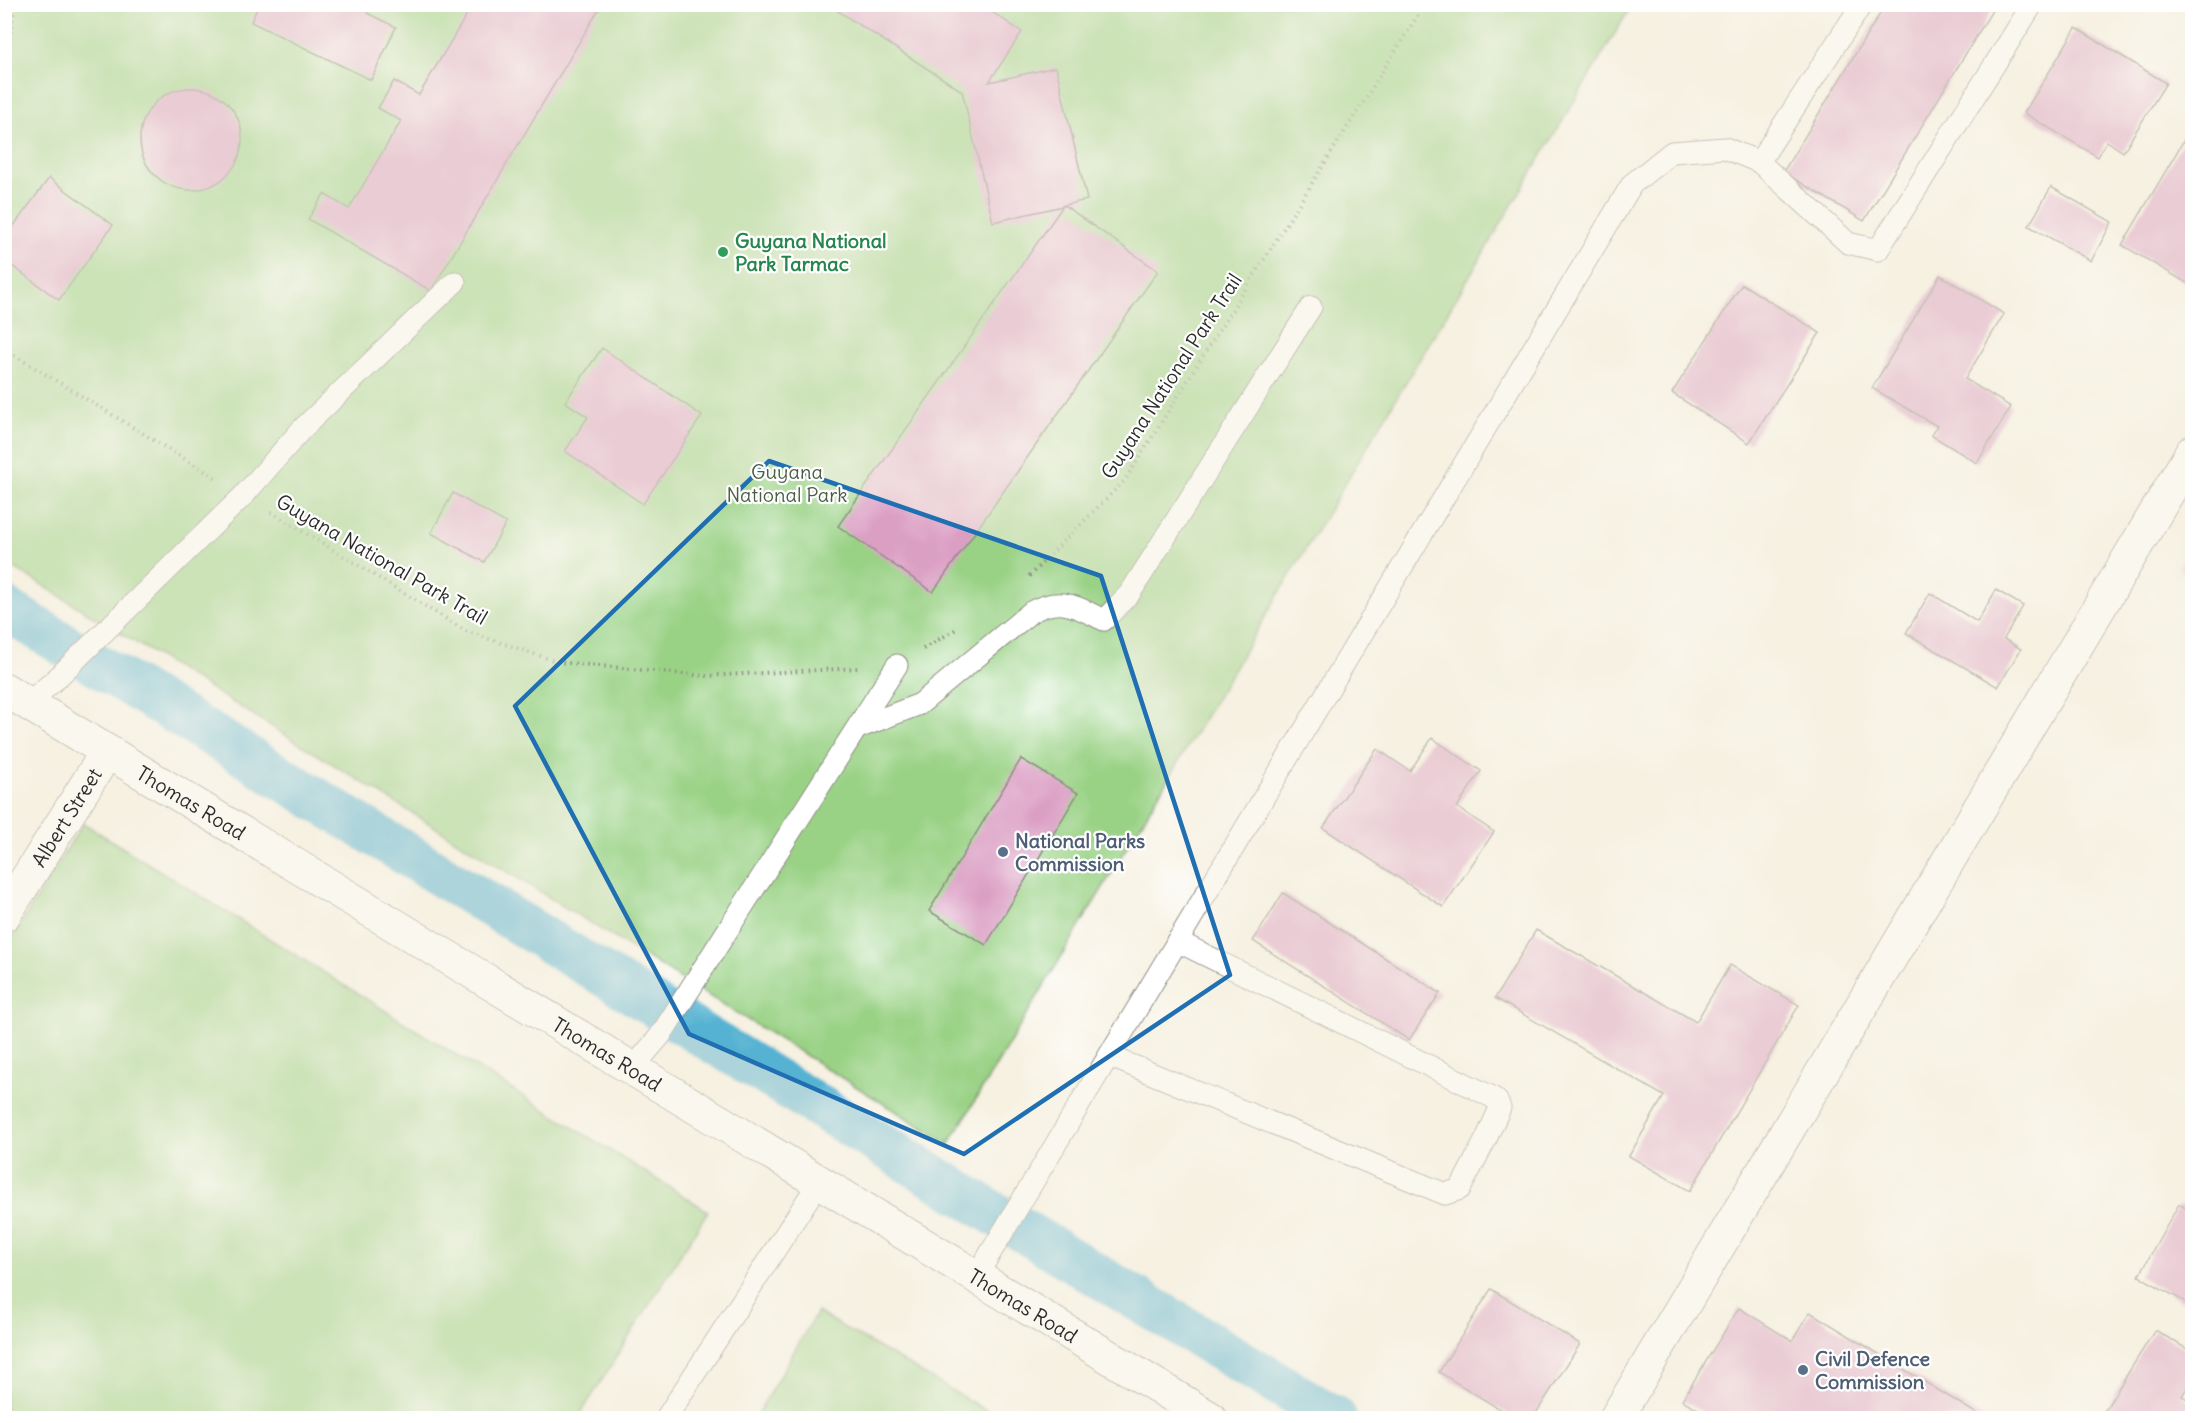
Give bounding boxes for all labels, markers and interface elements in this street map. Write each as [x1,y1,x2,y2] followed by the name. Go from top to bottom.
[735,228,887,276] place label: Guyana National Park Tarmac
[716,245,730,259] marker: Guyana National Park Tarmac
[1095,269,1247,483] street label: Guyana National Park Trail
[726,459,848,507] park label: Guyana National Park
[272,488,492,630] street label: Guyana National Park Trail
[132,760,251,845] street label: Thomas Road
[25,763,107,871] street label: Albert Street
[1015,828,1145,876] place label: National Parks Commission
[996,845,1010,859] marker: National Parks Commission
[548,1011,667,1096] street label: Thomas Road
[964,1263,1083,1348] street label: Thomas Road
[1815,1346,1930,1394] place label: Civil Defence Commission
[1796,1363,1810,1377] marker: Civil Defence Commission

